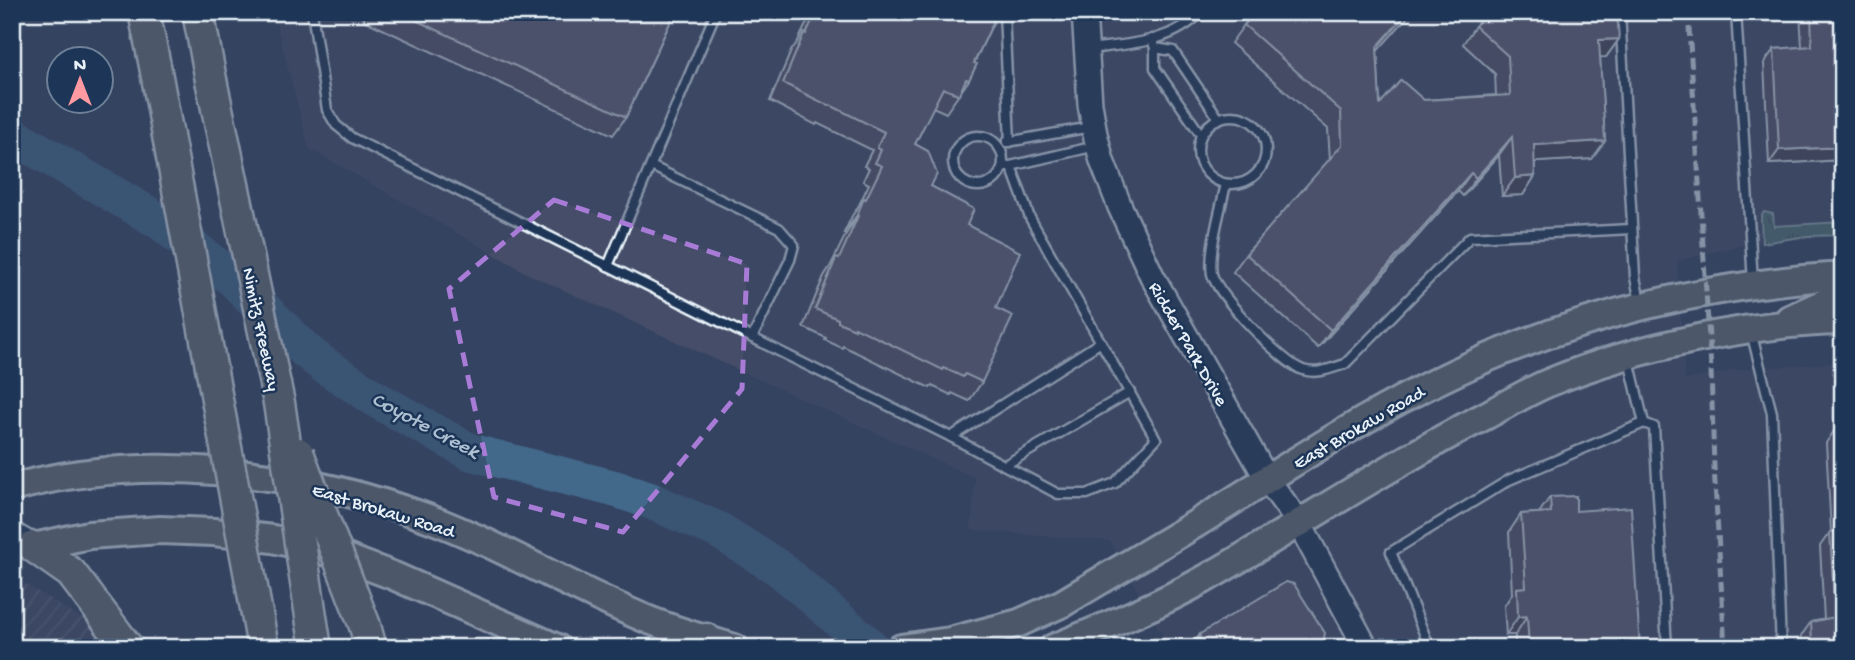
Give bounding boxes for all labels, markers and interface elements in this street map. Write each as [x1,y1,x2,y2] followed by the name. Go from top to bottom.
[46,46,116,116] north arrow
[74,55,86,78] text: N
[235,266,284,394] street label: Nimitz Freeway
[1142,279,1232,411] street label: Ridder Park Drive
[1290,381,1431,476] street label: East Brokaw Road
[366,388,485,467] water label: Coyote Creek
[309,480,459,545] street label: East Brokaw Road

